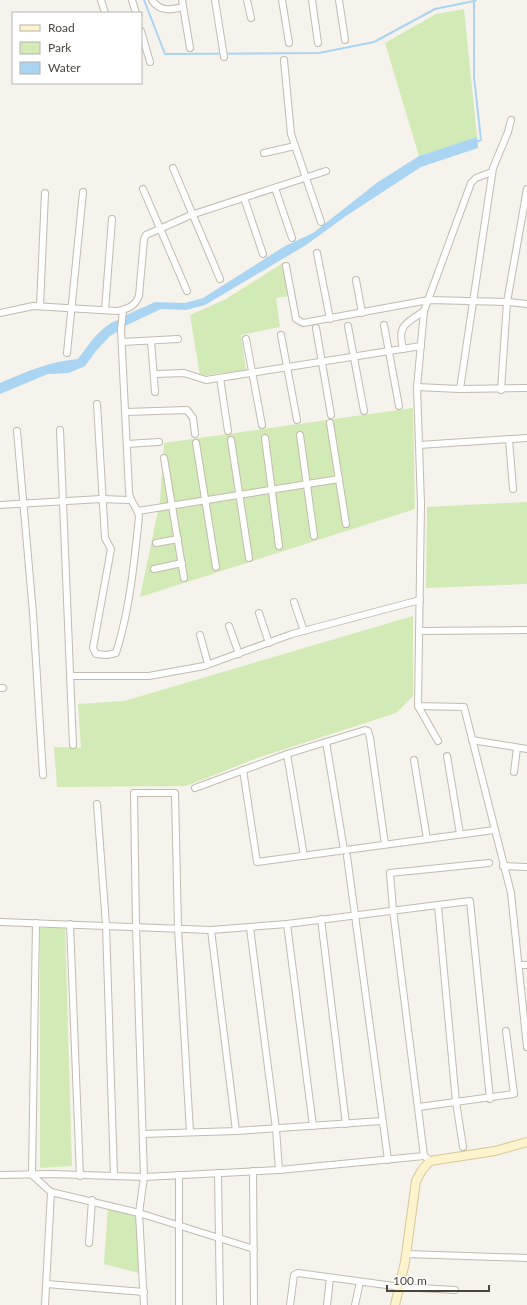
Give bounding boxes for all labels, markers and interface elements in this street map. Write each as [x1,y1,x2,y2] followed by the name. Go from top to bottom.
[12,12,142,84] legend
[48,20,75,35] text: Road
[48,40,72,55] text: Park
[48,60,81,75] text: Water
[387,1267,489,1293] scale bar
[393,1273,427,1288] text: 100 m

